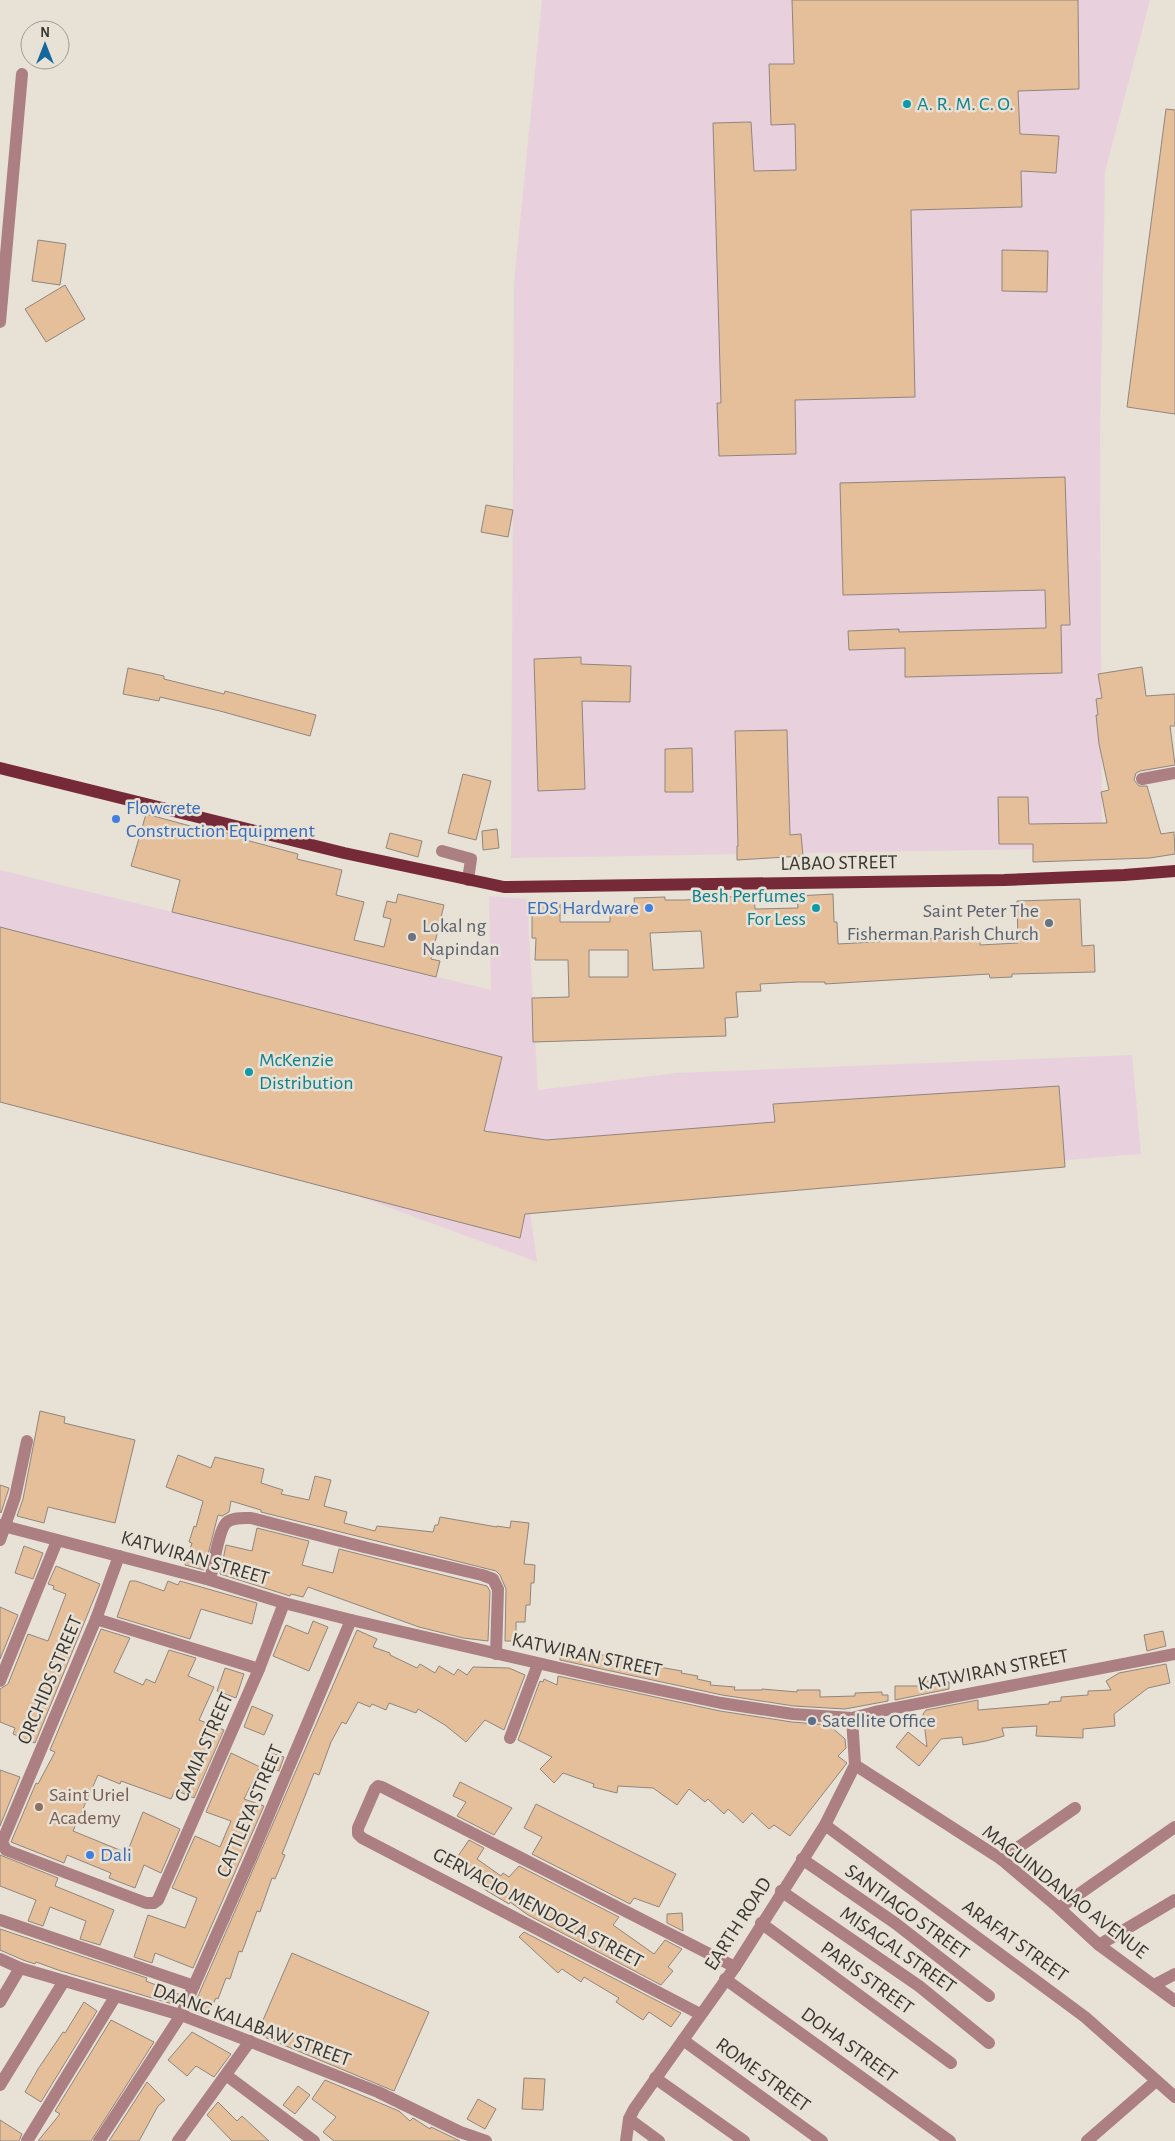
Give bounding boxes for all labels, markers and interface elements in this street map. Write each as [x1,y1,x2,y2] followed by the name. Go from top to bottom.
[20,20,70,70] north arrow
[40,26,50,40] text: N
[917,94,1014,114] place label: A. R. M. C. O.
[901,98,913,110] marker: A. R. M. C. O.
[126,798,315,841] place label: Flowcrete Construction Equipment
[110,813,122,825] marker: Flowcrete Construction Equipment
[780,852,898,874] street label: LABAO STREET
[691,886,806,929] place label: Besh Perfumes For Less
[527,898,639,918] place label: EDS Hardware
[847,901,1039,944] place label: Saint Peter The Fisherman Parish Church
[643,902,655,914] marker: EDS Hardware
[810,902,822,914] marker: Besh Perfumes For Less
[422,916,500,959] place label: Lokal ng Napindan
[1043,917,1055,929] marker: Saint Peter The Fisherman Parish Church
[406,931,418,943] marker: Lokal ng Napindan
[259,1050,353,1093] place label: McKenzie Distribution
[243,1066,255,1078] marker: McKenzie Distribution
[119,1527,272,1589] street label: KATWIRAN STREET
[14,1612,86,1747] street label: ORCHIDS STREET
[510,1629,664,1681] street label: KATWIRAN STREET
[916,1646,1070,1694] street label: KATWIRAN STREET
[171,1689,237,1805] street label: CAMIA STREET
[822,1711,936,1731] place label: Satellite Office
[806,1715,818,1727] marker: Satellite Office
[213,1742,287,1880] street label: CATTLEYA STREET
[49,1785,130,1828] place label: Saint Uriel Academy
[33,1801,45,1813] marker: Saint Uriel Academy
[979,1821,1152,1963] street label: MAGUINDANAO AVENUE
[430,1844,647,1972] street label: GERVACIO MENDOZA STREET
[100,1845,132,1865] place label: Dali
[84,1849,96,1861] marker: Dali
[841,1860,973,1964] street label: SANTIAGO STREET
[701,1874,775,1974] street label: EARTH ROAD
[959,1896,1072,1986] street label: ARAFAT STREET
[836,1903,960,1997] street label: MISAGAL STREET
[817,1938,917,2018] street label: PARIS STREET
[150,1980,354,2070] street label: DAANG KALABAW STREET
[797,2004,901,2086] street label: DOHA STREET
[712,2034,814,2116] street label: ROME STREET

